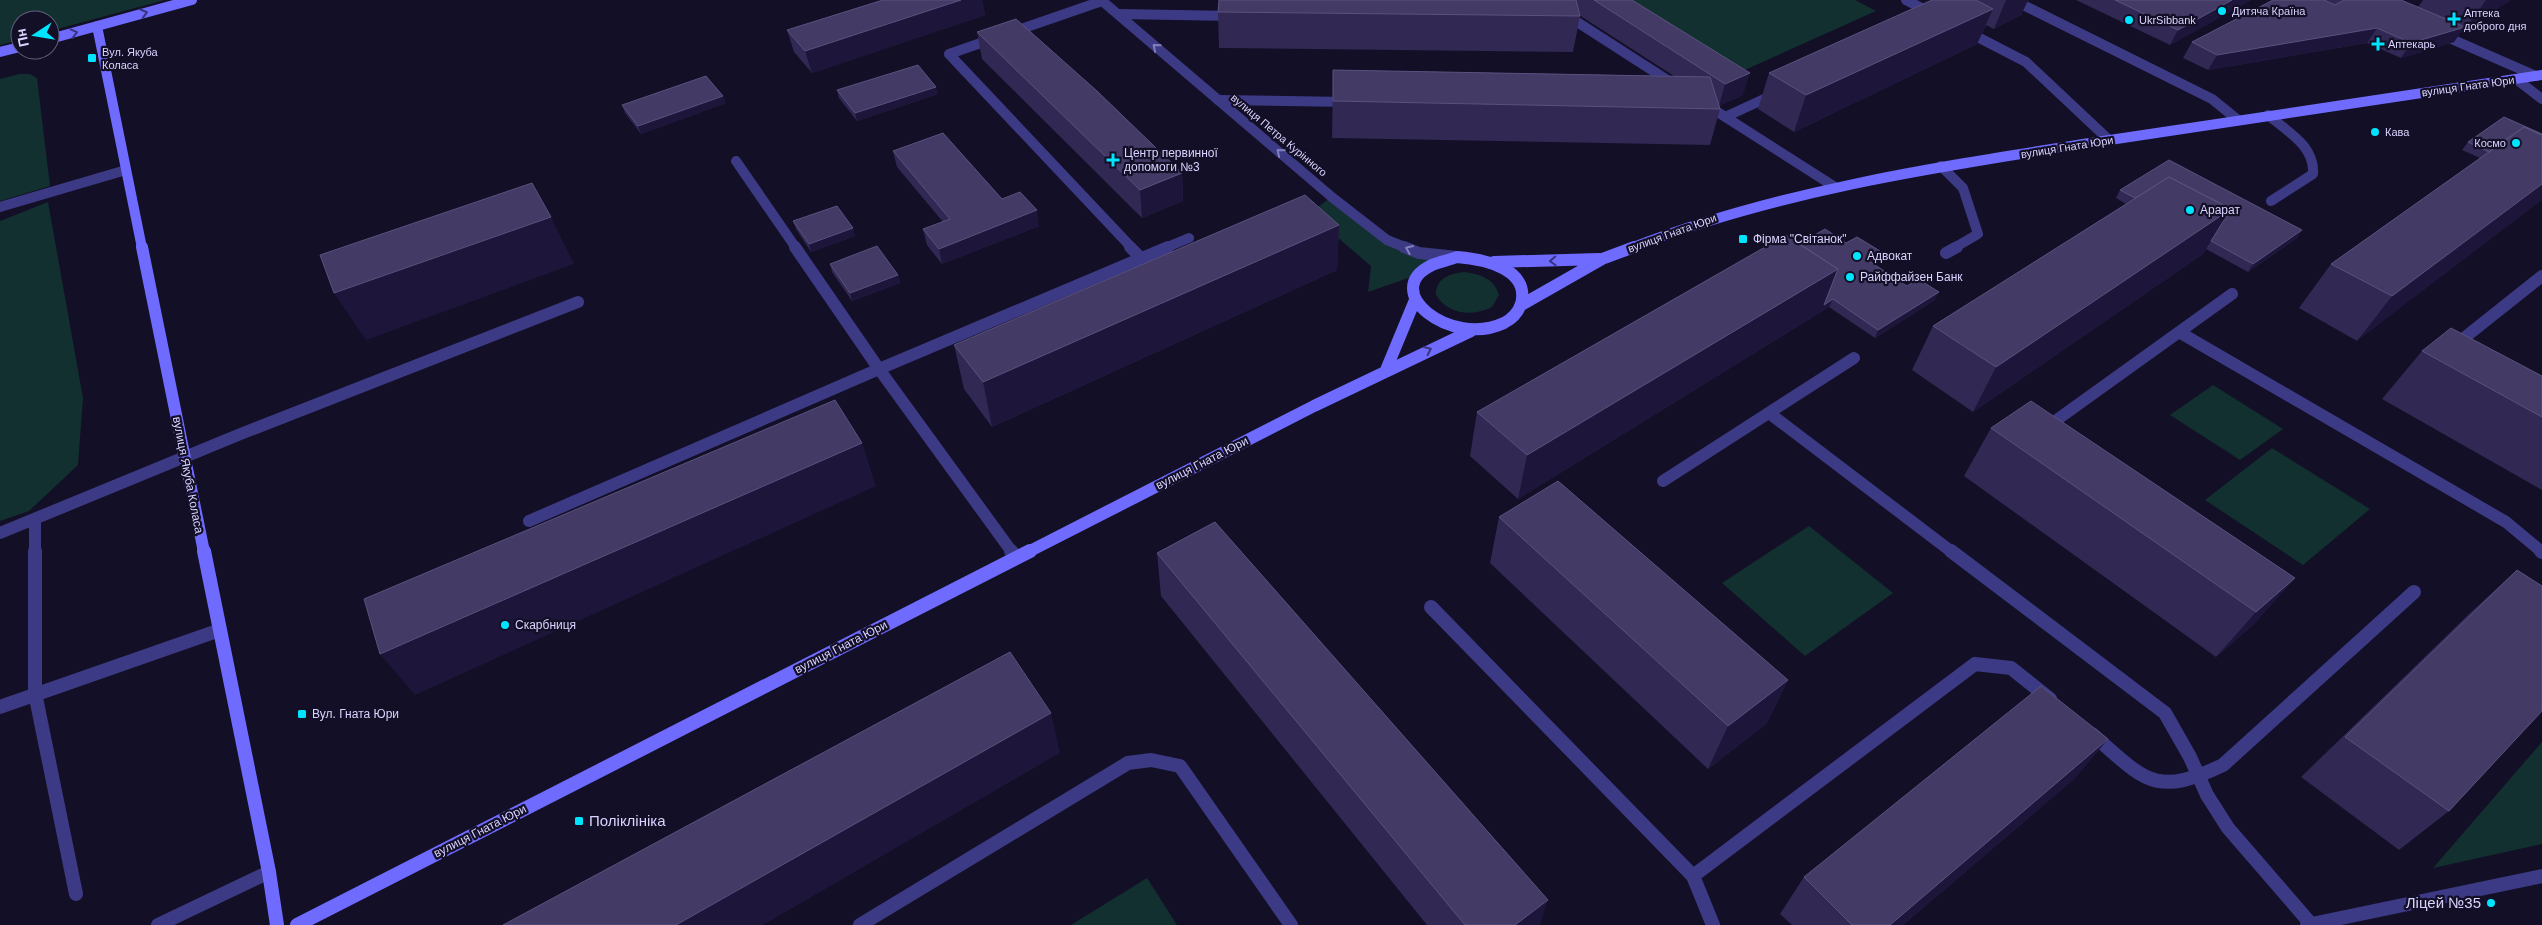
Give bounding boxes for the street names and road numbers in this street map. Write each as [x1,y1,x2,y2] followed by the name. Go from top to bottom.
[2421,74,2515,98] street label: вулиця Гната Юри
[1229,91,1329,179] street label: вулиця Петра Курінного
[2020,134,2114,160] street label: вулиця Гната Юри
[1626,211,1718,255] street label: вулиця Гната Юри
[170,415,206,535] street label: вулиця Якуба Коласа
[1153,434,1251,492] street label: вулиця Гната Юри
[792,618,890,676] street label: вулиця Гната Юри
[431,802,529,860] street label: вулиця Гната Юри

